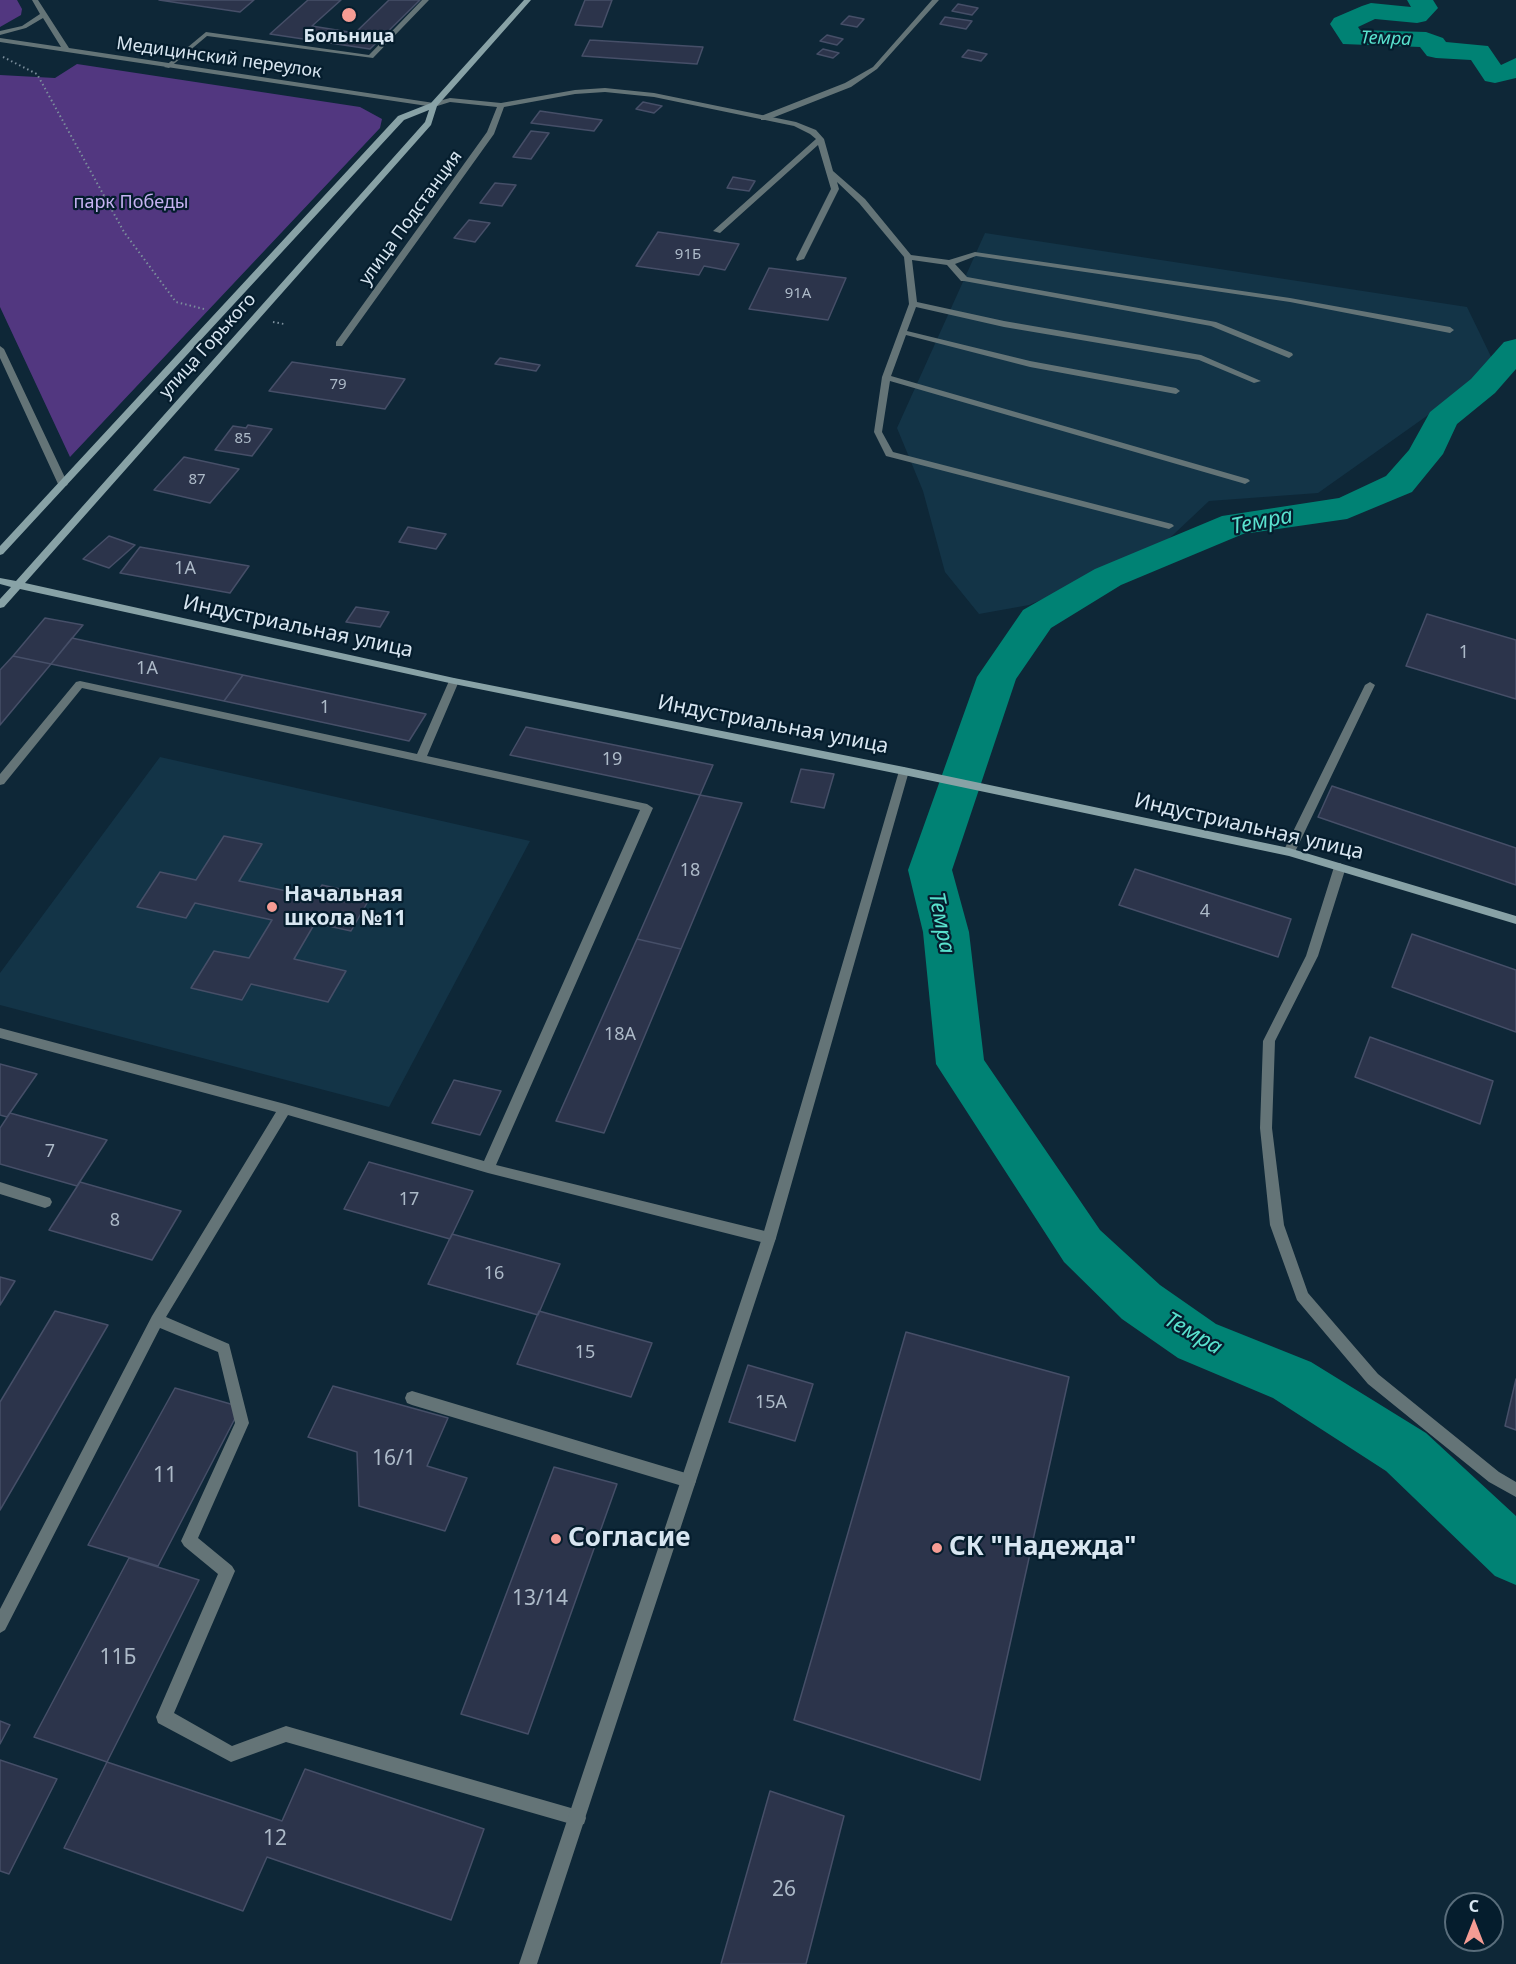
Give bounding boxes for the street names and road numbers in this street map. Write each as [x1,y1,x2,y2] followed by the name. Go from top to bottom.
[115,33,323,83] street label: Медицинский переулок
[355,146,467,290] street label: улица Подстанция
[155,289,261,403] street label: улица Горького
[181,590,415,664] street label: Индустриальная улица
[655,690,891,760] street label: Индустриальная улица
[1132,788,1366,866] street label: Индустриальная улица

